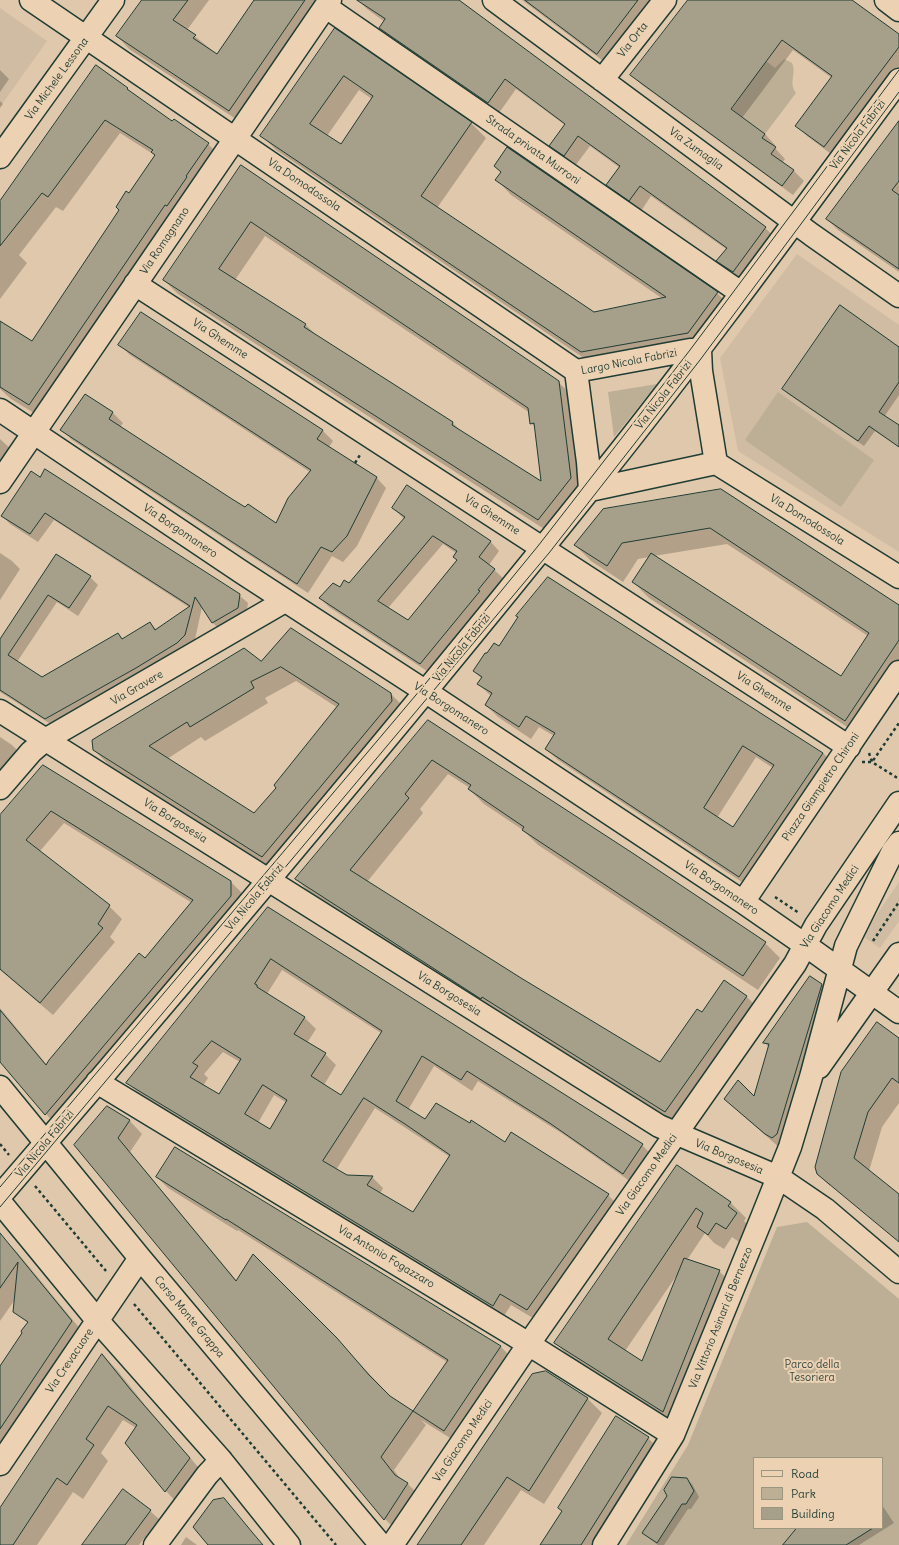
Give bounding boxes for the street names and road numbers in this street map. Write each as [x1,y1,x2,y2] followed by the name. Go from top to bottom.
[615,20,651,60] street label: Via Orta
[23,35,91,123] street label: Via Michele Lessona
[827,97,889,173] street label: Via Nicola Fabrizi
[483,112,583,188] street label: Strada privata Murroni
[666,125,726,173] street label: Via Zumaglia
[265,156,343,214] street label: Via Domodossola
[138,205,192,277] street label: Via Romagnano
[190,316,250,362] street label: Via Ghemme
[580,346,678,378] street label: Largo Nicola Fabrizi
[633,358,695,432] street label: Via Nicola Fabrizi
[462,492,522,538] street label: Via Ghemme
[767,492,847,548] street label: Via Domodossola
[140,501,220,561] street label: Via Borgomanero
[430,611,494,685] street label: Via Nicola Fabrizi
[109,668,165,708] street label: Via Gravere
[734,669,794,715] street label: Via Ghemme
[411,680,491,738] street label: Via Borgomanero
[780,730,862,844] street label: Piazza Giampietro Chironi
[141,796,209,846] street label: Via Borgosesia
[681,858,761,918] street label: Via Borgomanero
[223,861,287,933] street label: Via Nicola Fabrizi
[798,863,862,951] street label: Via Giacomo Medici
[415,969,483,1019] street label: Via Borgosesia
[13,1108,77,1180] street label: Via Nicola Fabrizi
[614,1132,680,1218] street label: Via Giacomo Medici
[693,1137,765,1177] street label: Via Borgosesia
[335,1223,437,1291] street label: Via Antonio Fogazzaro
[686,1245,756,1391] street label: Via Vittorio Asinari di Bernezzo
[151,1274,227,1360] street label: Corso Monte Grappa
[43,1326,97,1396] street label: Via Crevacuore
[430,1397,496,1485] street label: Via Giacomo Medici

